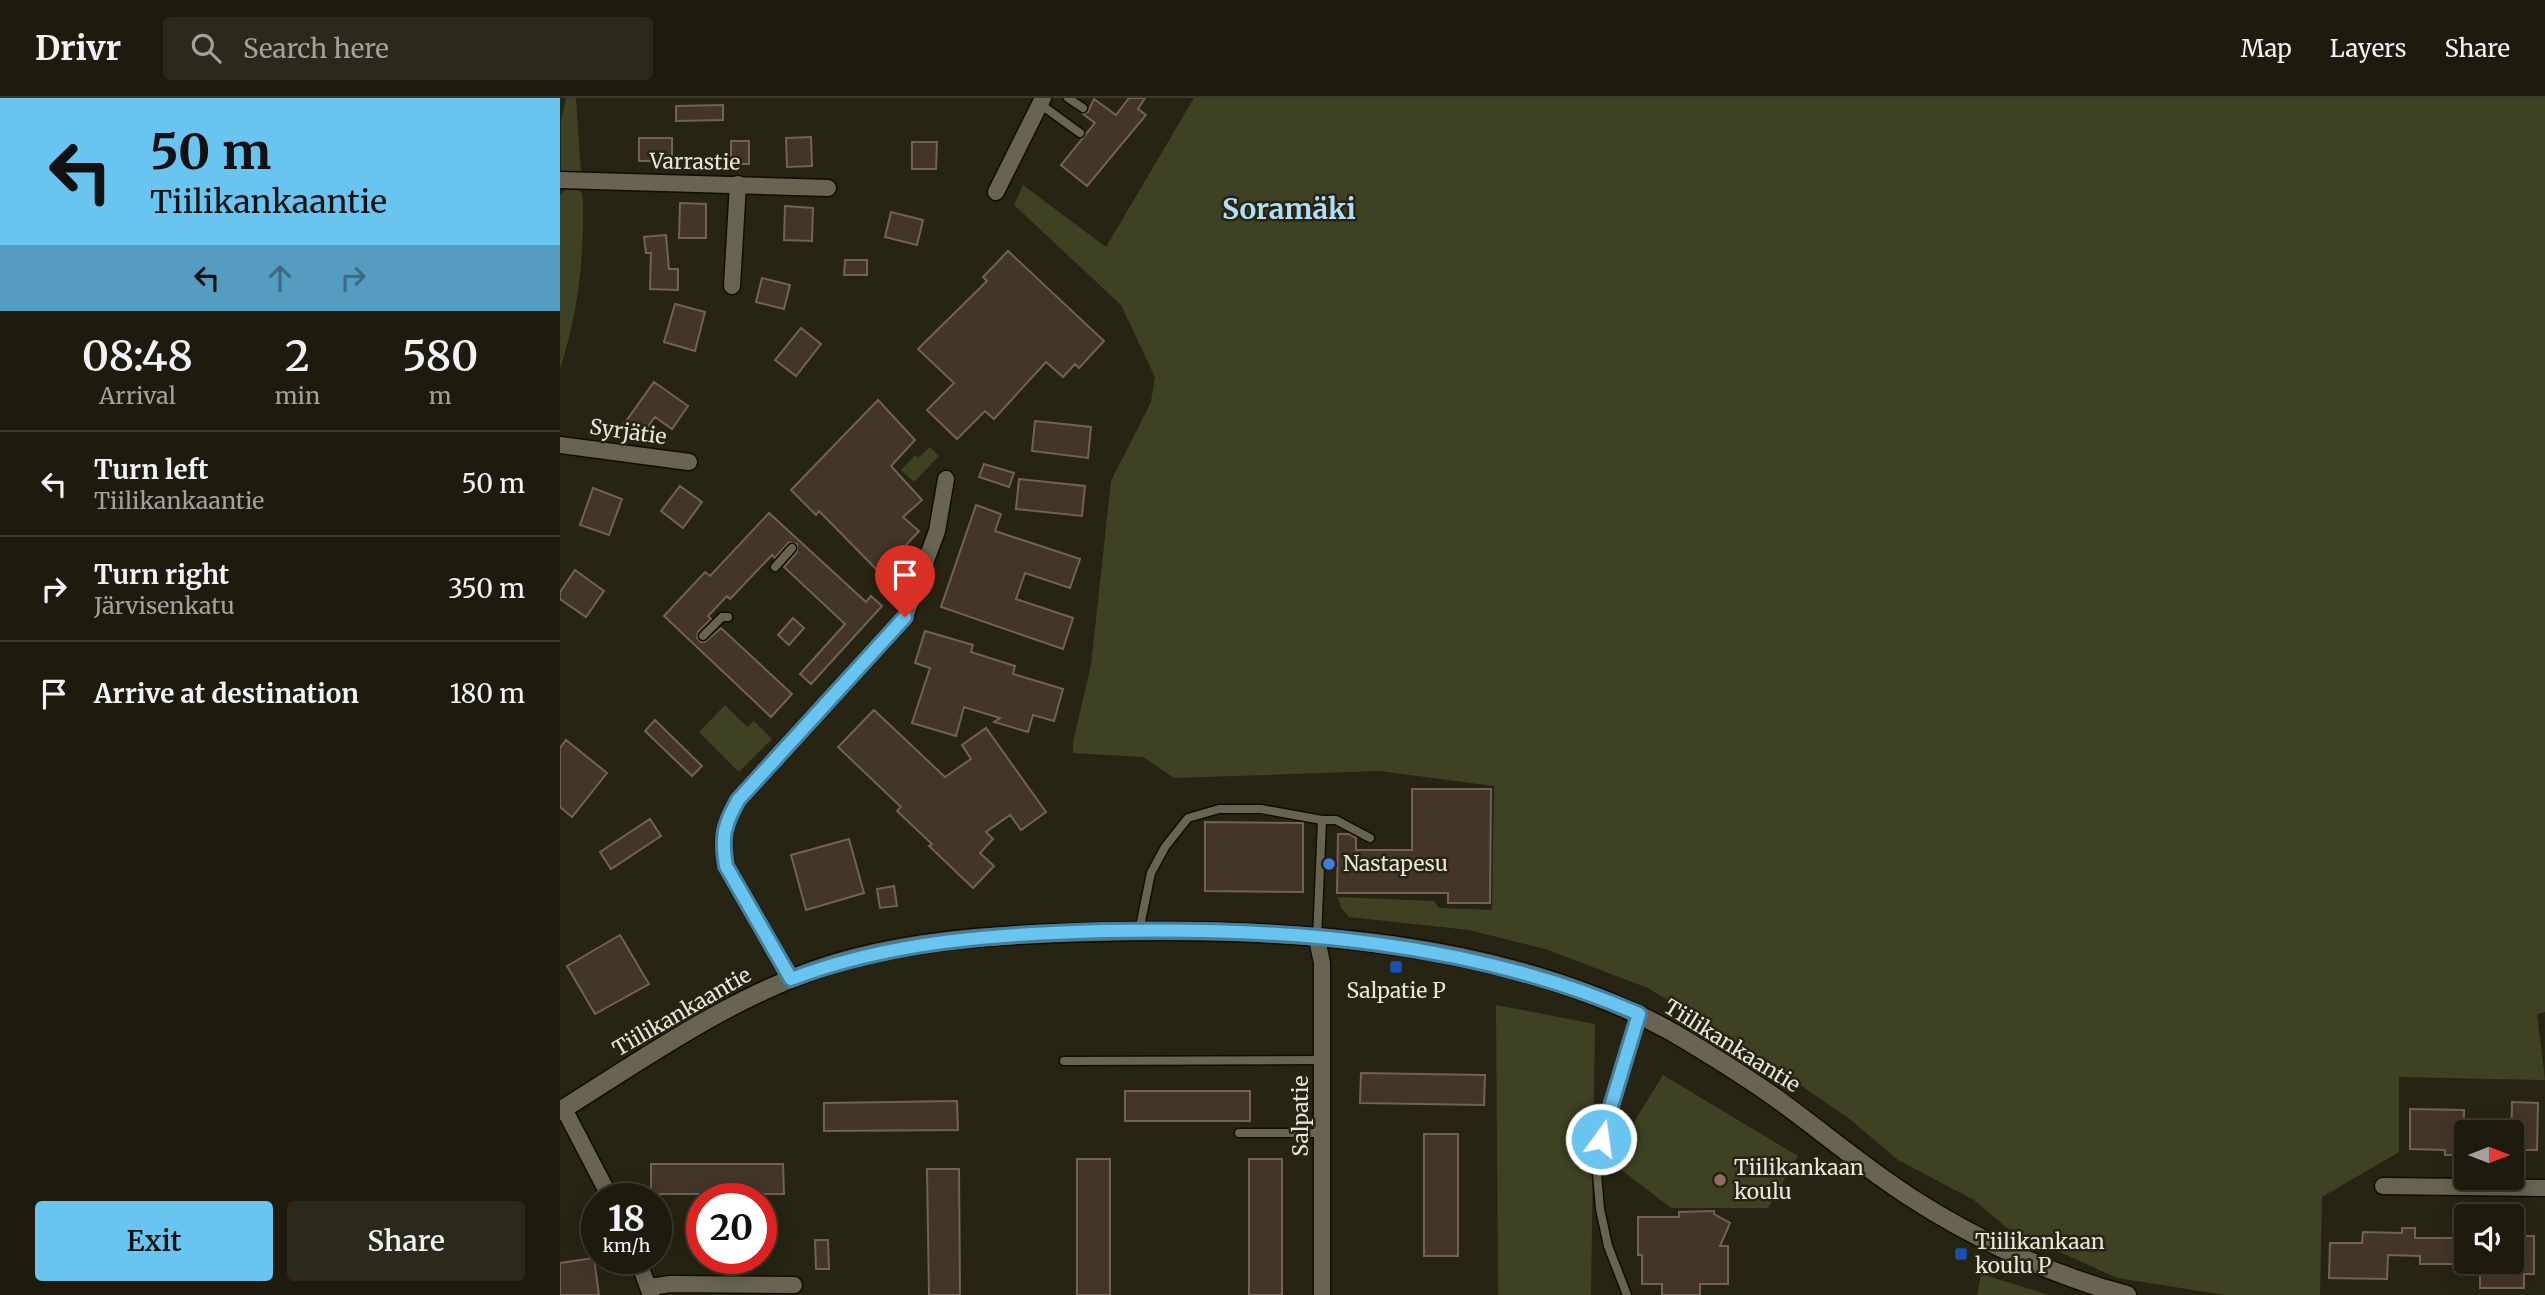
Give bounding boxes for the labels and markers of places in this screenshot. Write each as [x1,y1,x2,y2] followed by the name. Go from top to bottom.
[875,545,935,617] pin
[1343,850,1448,877] place label: Nastapesu
[1321,856,1337,872] marker: Nastapesu
[1388,959,1404,975] marker: Salpatie P
[1346,977,1446,1004] place label: Salpatie P
[1734,1154,1864,1205] place label: Tiilikankaan koulu
[1712,1172,1728,1188] marker: Tiilikankaan koulu
[1975,1228,2105,1279] place label: Tiilikankaan koulu P
[1953,1246,1969,1262] marker: Tiilikankaan koulu P

